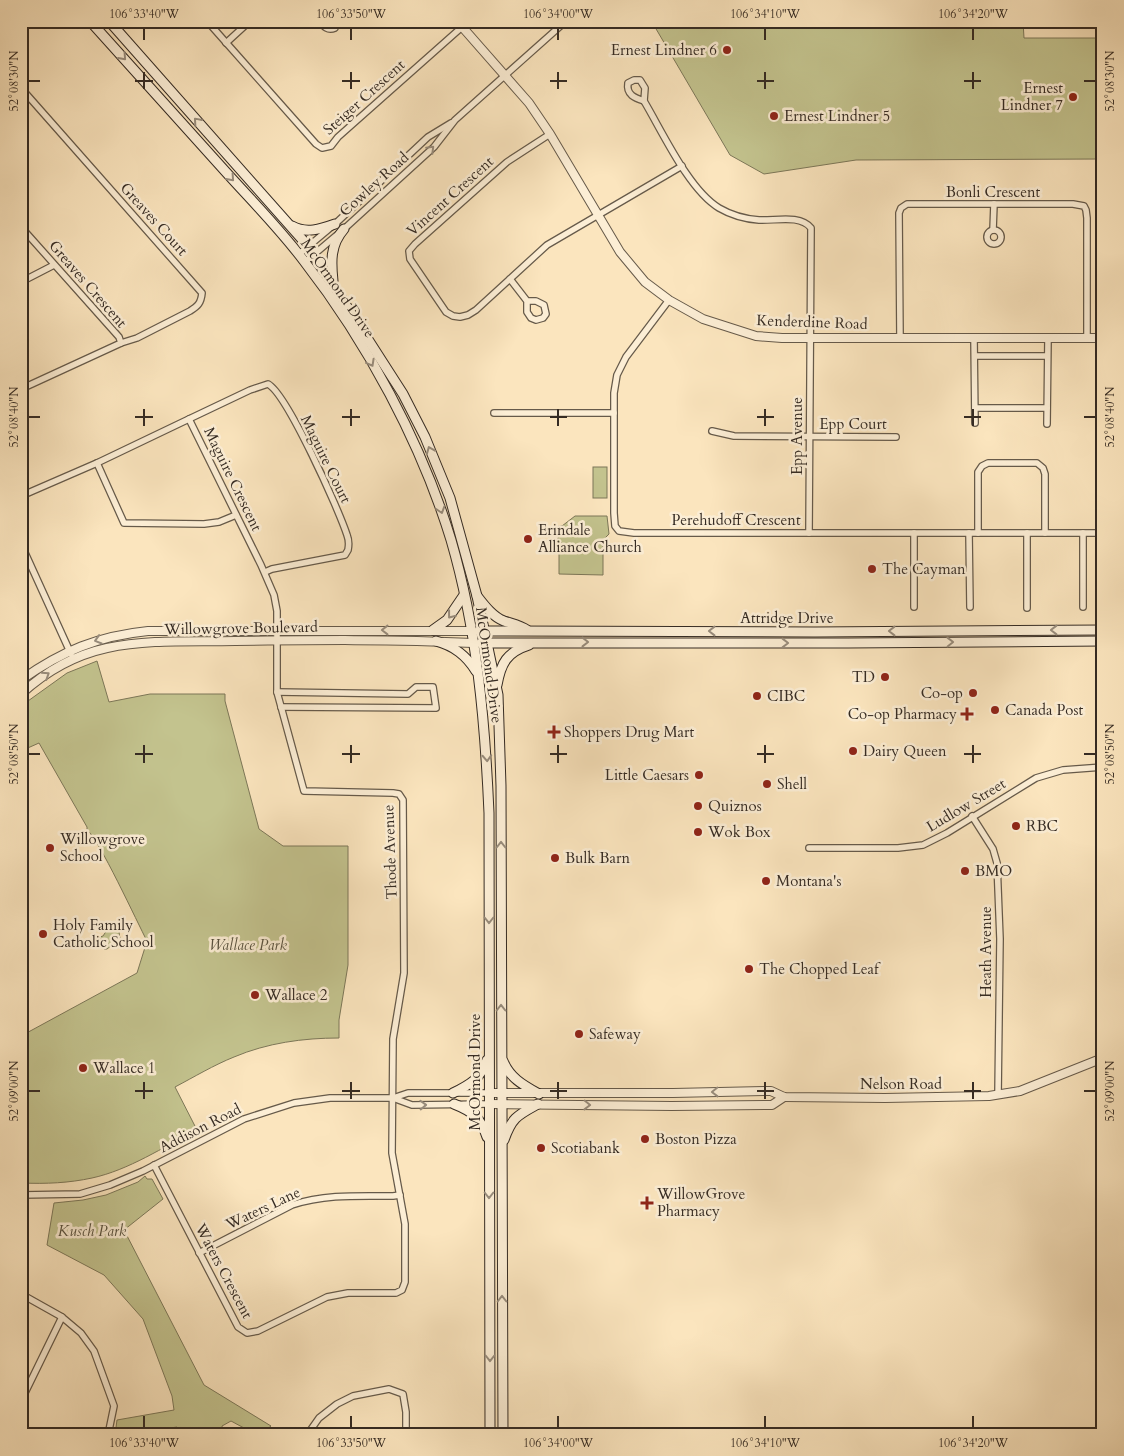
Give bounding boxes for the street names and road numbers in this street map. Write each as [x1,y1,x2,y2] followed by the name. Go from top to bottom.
[319,55,409,139] street label: Steiger Crescent
[335,147,413,221] street label: Cowley Road
[402,151,498,240] street label: Vincent Crescent
[116,178,192,260] street label: Greaves Court
[946,182,1041,202] street label: Bonli Crescent
[296,234,380,342] street label: McOrmond Drive
[44,236,132,332] street label: Greaves Crescent
[756,310,868,334] street label: Kenderdine Road
[787,397,807,475] street label: Epp Avenue
[296,412,356,507] street label: Maguire Court
[819,414,887,434] street label: Epp Court
[199,424,267,535] street label: Maguire Crescent
[671,510,801,530] street label: Perehudoff Crescent
[471,606,507,725] street label: McOrmond Drive
[740,608,834,628] street label: Attridge Drive
[163,617,318,639] street label: Willowgrove Boulevard
[923,773,1010,837] street label: Ludlow Street
[378,804,402,900] street label: Thode Avenue
[976,906,996,998] street label: Heath Avenue
[465,1013,485,1131] street label: McOrmond Drive
[860,1074,942,1094] street label: Nelson Road
[156,1099,244,1157] street label: Addison Road
[222,1182,304,1234] street label: Waters Lane
[190,1219,258,1322] street label: Waters Crescent

